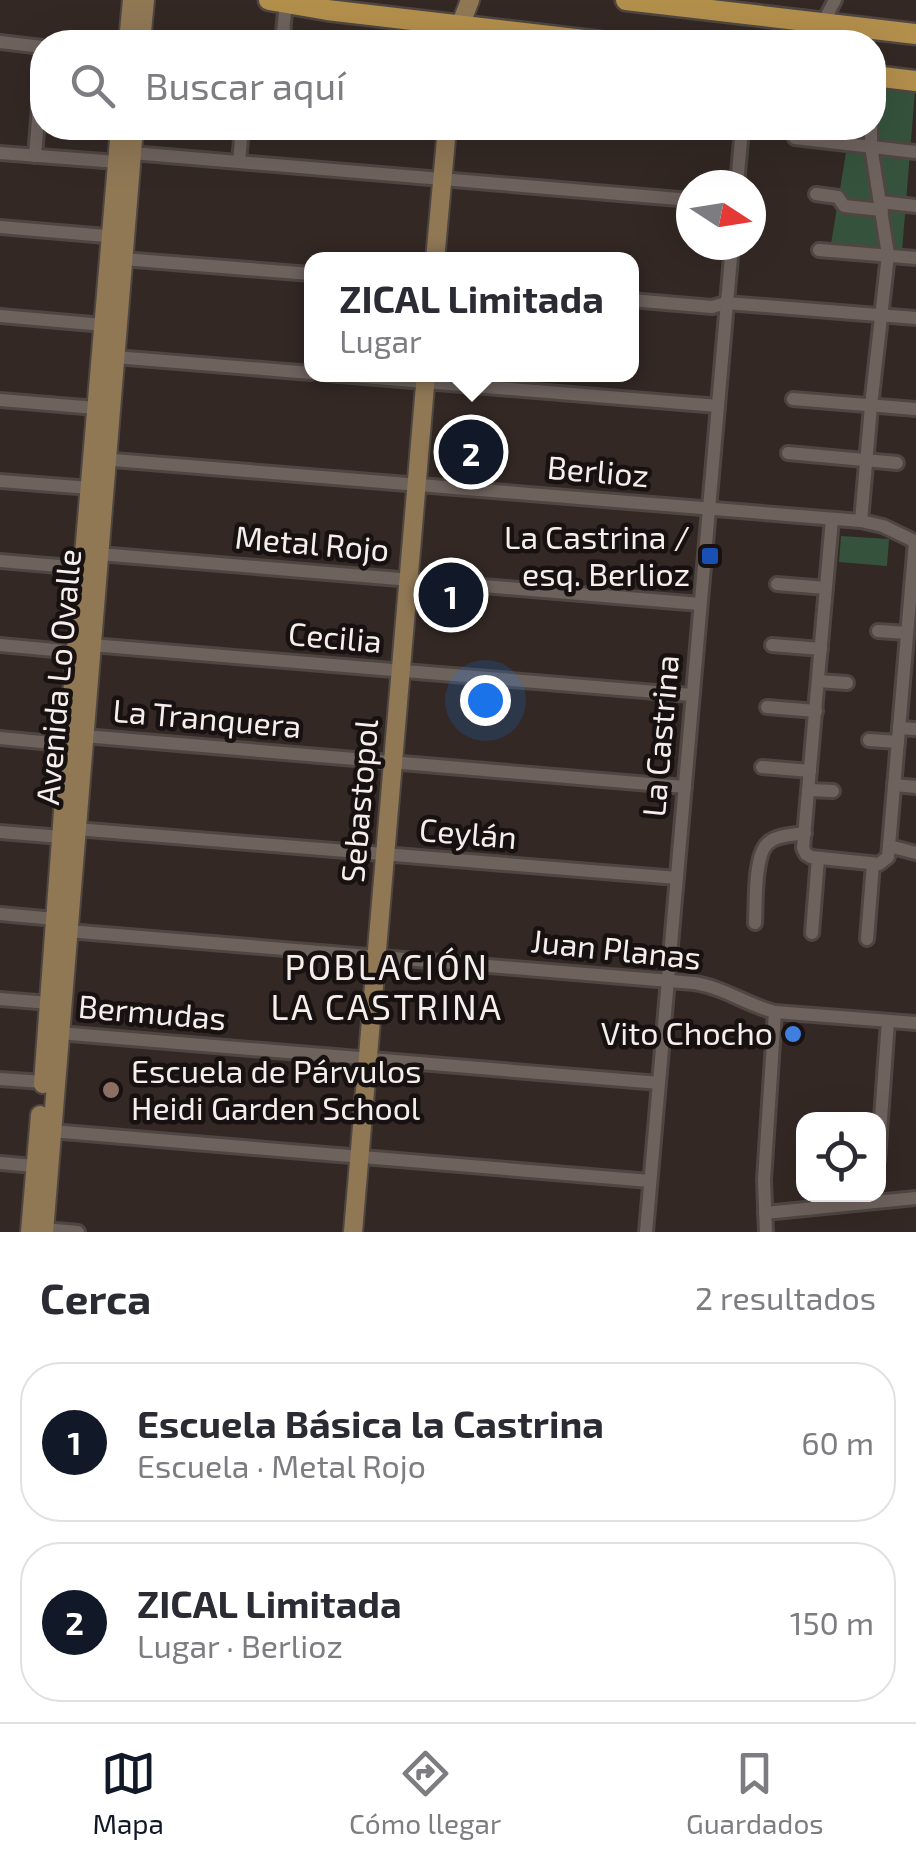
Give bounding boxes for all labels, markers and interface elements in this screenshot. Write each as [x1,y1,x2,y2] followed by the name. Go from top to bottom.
[30,30,886,140] search box
[65,58,120,113] icon: search
[145,62,346,108] text: Buscar aquí
[676,170,766,260] north arrow
[304,252,639,382] popup
[339,275,604,321] text: ZICAL Limitada
[339,321,422,359] text: Lugar
[438,414,504,490] pin: 2
[546,447,651,493] street label: Berlioz
[233,516,391,569] street label: Metal Rojo
[504,517,690,592] place label: La Castrina / esq. Berlioz
[699,545,721,567] marker: La Castrina / esq. Berlioz
[27,547,87,806] street label: Avenida Lo Ovalle
[418,558,484,632] pin: 1
[287,613,384,659] street label: Cecilia
[633,653,685,818] street label: La Castrina
[460,675,511,726] your location
[111,690,303,744] street label: La Tranquera
[332,717,384,884] street label: Sebastopol
[418,809,519,855] street label: Ceylán
[529,920,703,976] street label: Juan Planas
[270,945,504,1027] district label: POBLACIÓN LA CASTRINA
[77,986,228,1036] street label: Bermudas
[601,1013,773,1051] place label: Vito Chocho
[782,1023,804,1045] marker: Vito Chocho
[131,1051,421,1126] place label: Escuela de Párvulos Heidi Garden School
[100,1079,122,1101] marker: Escuela de Párvulos Heidi Garden School
[796,1112,886,1202] map controls
[796,1112,886,1202] button: locate
[40,1272,151,1322] text: Cerca
[695,1278,876,1316] text: 2 resultados
[137,1400,604,1446] text: Escuela Básica la Castrina
[68,1423,81,1461] text: 1
[801,1423,874,1461] text: 60 m
[137,1446,426,1484] text: Escuela · Metal Rojo
[137,1580,402,1626] text: ZICAL Limitada
[65,1603,84,1641] text: 2
[790,1603,874,1641] text: 150 m
[137,1626,343,1664] text: Lugar · Berlioz
[92,1746,164,1840] tab: Mapa
[349,1746,501,1840] tab: Cómo llegar
[686,1746,824,1840] tab: Guardados

